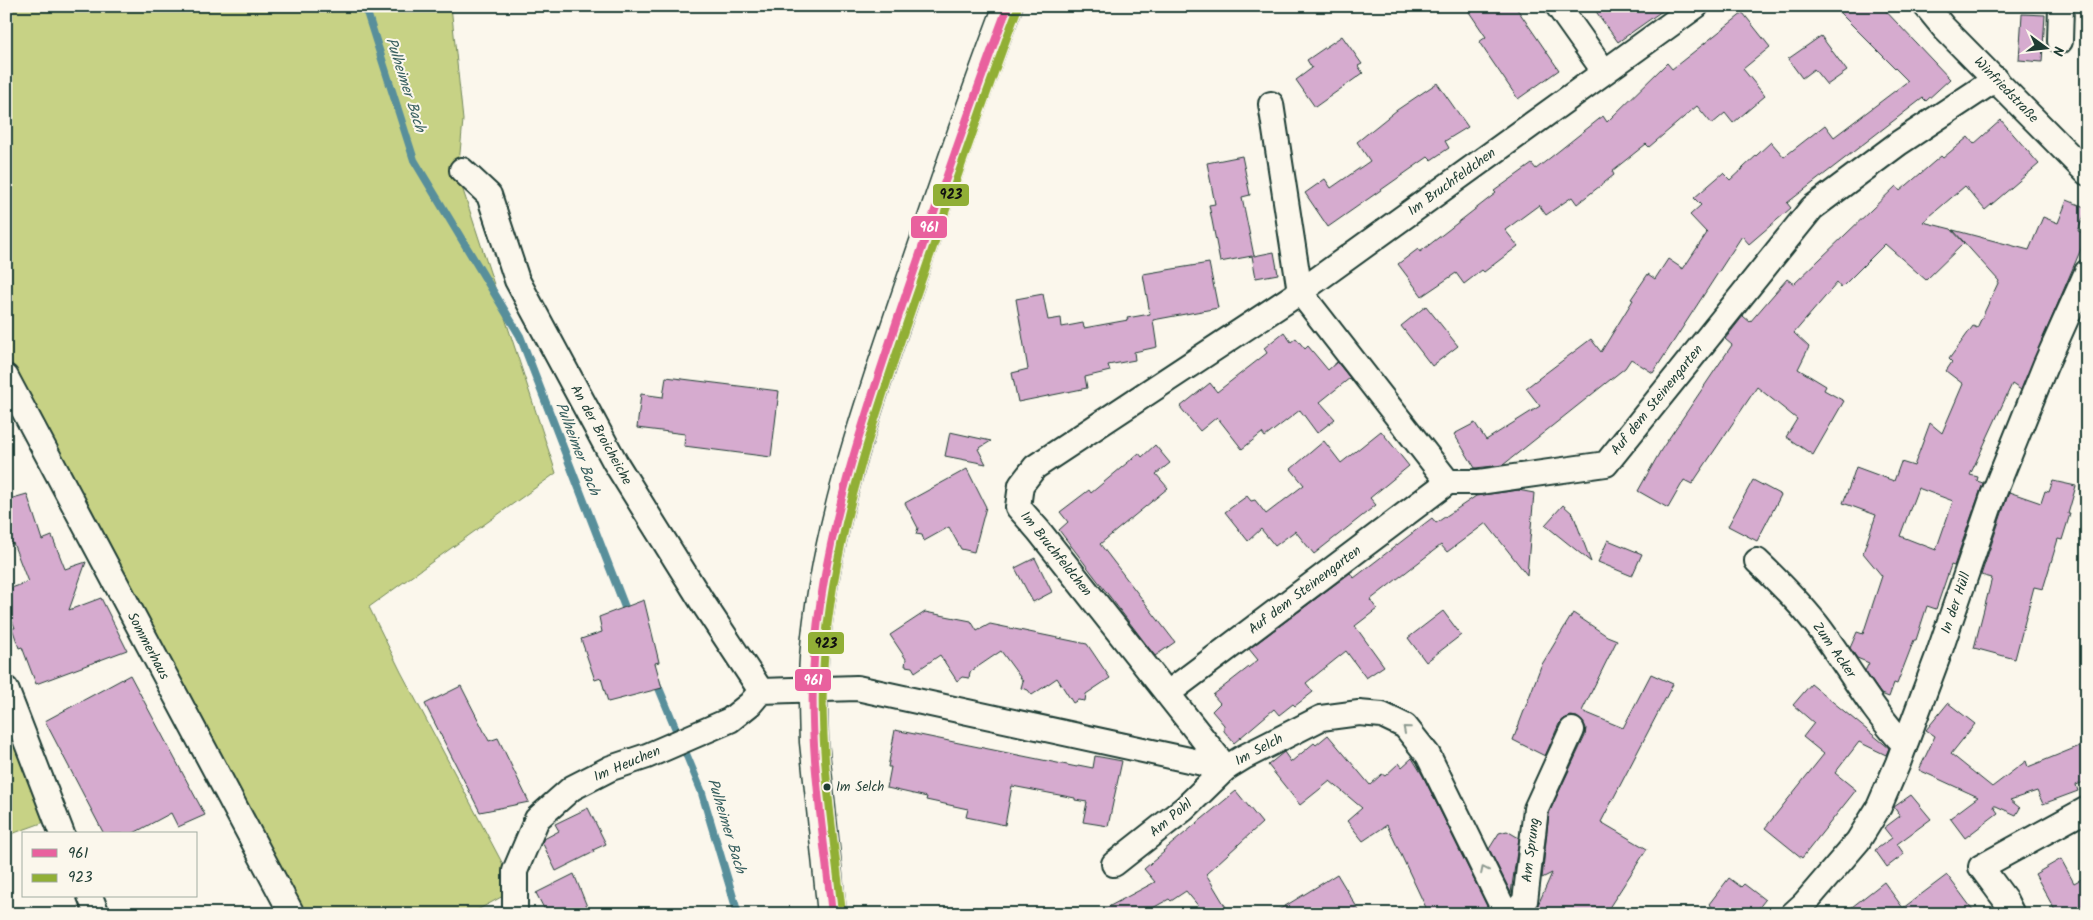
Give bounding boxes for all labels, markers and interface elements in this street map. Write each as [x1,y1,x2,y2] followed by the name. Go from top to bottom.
[2020,22,2070,72] north arrow
[378,35,432,137] water label: Pulheimer Bach
[2046,44,2069,58] text: N
[1968,52,2044,129] street label: Winfriedstraße
[1403,142,1501,222] street label: Im Bruchfeldchen
[932,183,970,207] line badge: 923
[940,184,963,206] text: 923
[910,215,948,239] line badge: 961
[920,217,939,239] text: 961
[1605,340,1709,460] street label: Auf dem Steinengarten
[564,381,638,490] street label: An der Broicheiche
[548,399,607,501] water label: Pulheimer Bach
[1015,506,1097,602] street label: Im Bruchfeldchen
[1244,540,1366,640] street label: Auf dem Steinengarten
[1935,569,1977,637] street label: In der Hüll
[121,608,175,684] street label: Sommerhaus
[1807,617,1862,684] street label: Zum Acker
[807,631,845,655] line badge: 923
[815,633,838,655] text: 923
[794,668,832,692] line badge: 961
[804,670,823,692] text: 961
[1403,725,1412,734] one-way arrow
[1231,728,1287,772] street label: Im Selch
[590,740,664,788] street label: Im Heuchen
[700,775,752,878] water label: Pulheimer Bach
[836,777,884,798] place label: Im Selch
[822,782,832,792] marker: Im Selch
[1145,793,1198,843] street label: Am Pohl
[1516,816,1546,884] street label: Am Sprung
[22,832,198,898] legend
[68,842,89,866] text: 961
[68,866,93,890] text: 923
[1480,866,1490,875] one-way arrow

